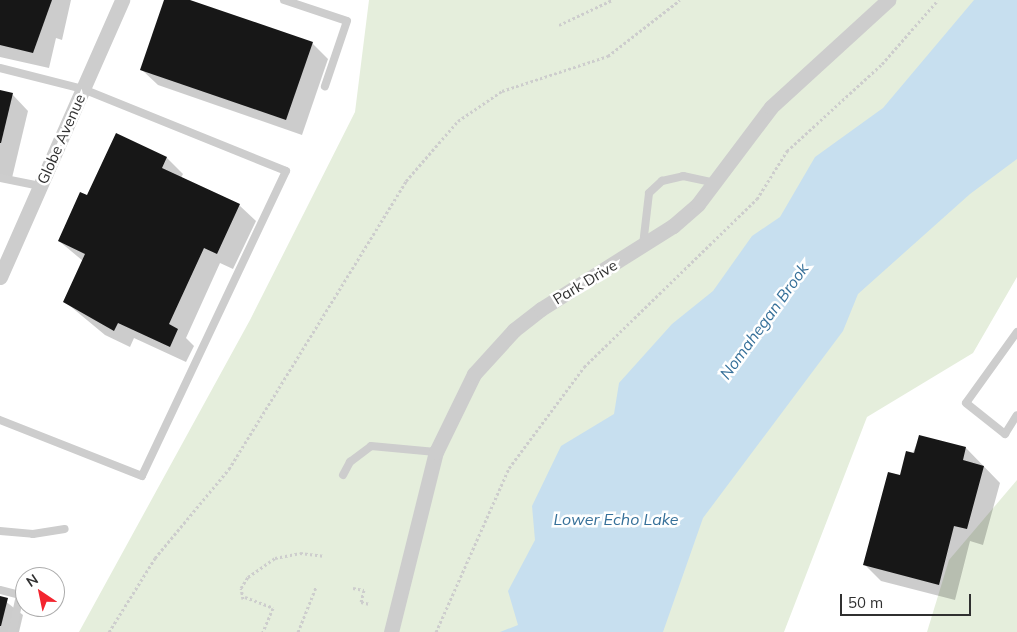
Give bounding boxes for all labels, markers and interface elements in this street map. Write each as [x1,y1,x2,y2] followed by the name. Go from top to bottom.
[33,91,89,187] street label: Globe Avenue
[550,256,620,308] street label: Park Drive
[715,259,813,383] water label: Nomahegan Brook
[553,509,679,529] water label: Lower Echo Lake
[15,567,65,617] north arrow
[23,570,42,591] text: N
[842,584,973,616] scale bar
[848,593,883,612] text: 50 m

